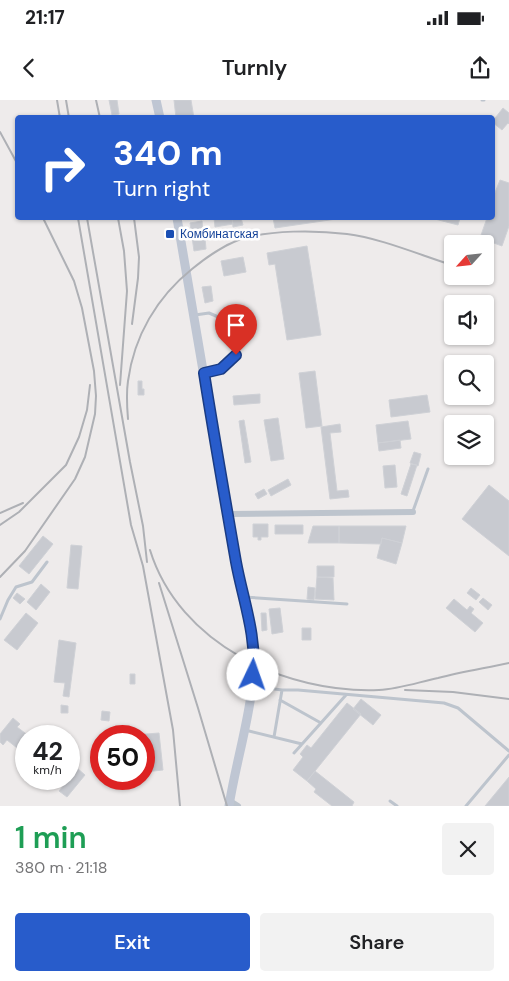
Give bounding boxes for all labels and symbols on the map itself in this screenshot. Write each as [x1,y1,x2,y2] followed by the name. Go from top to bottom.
[180,226,258,242] place label: Комбинатская
[164,228,176,240] marker: Комбинатская
[444,235,494,285] north arrow
[215,304,257,355] pin
[226,648,278,700] position arrow
[90,725,155,790] speed limit sign: 50

